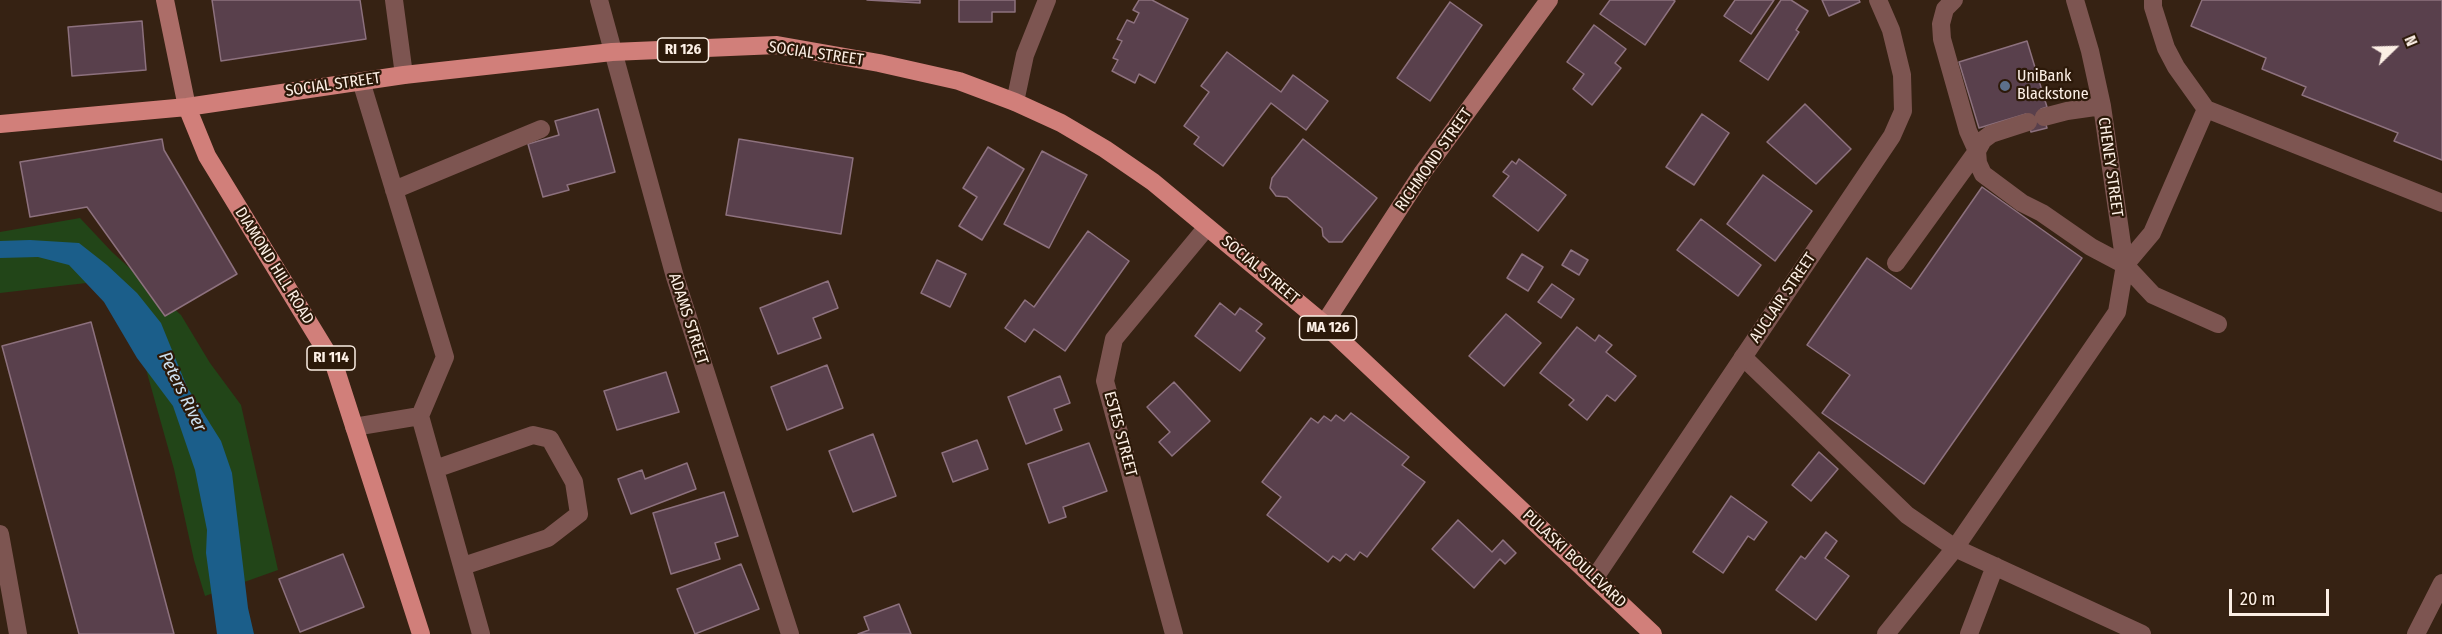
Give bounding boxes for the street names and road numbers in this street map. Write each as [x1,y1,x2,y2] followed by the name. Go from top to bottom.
[658,38,708,62] road number: RI 126
[767,38,865,70] street label: SOCIAL STREET
[284,69,382,101] street label: SOCIAL STREET
[1391,105,1477,215] street label: RICHMOND STREET
[2094,116,2126,218] street label: CHENEY STREET
[230,204,318,328] street label: DIAMOND HILL ROAD
[1217,232,1303,308] street label: SOCIAL STREET
[1746,249,1820,347] street label: AUCLAIR STREET
[664,271,712,367] street label: ADAMS STREET
[1300,316,1356,340] road number: MA 126
[307,346,355,370] road number: RI 114
[1099,389,1141,479] street label: ESTES STREET
[1518,506,1630,612] street label: PULASKI BOULEVARD

